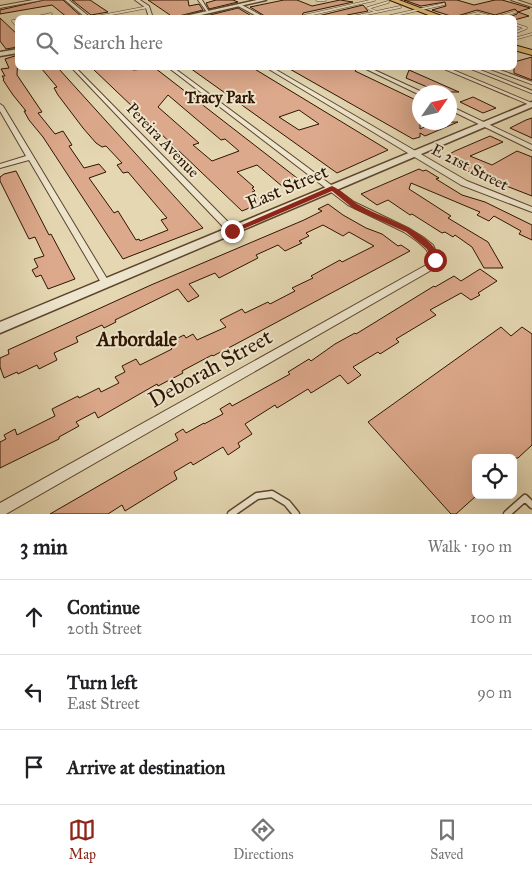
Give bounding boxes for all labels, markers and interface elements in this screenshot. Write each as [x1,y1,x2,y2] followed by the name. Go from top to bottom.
[15,15,517,70] search box
[33,29,61,57] icon: search
[73,31,163,54] text: Search here
[412,85,457,130] north arrow
[184,88,256,108] district label: Tracy Park
[123,99,204,182] street label: Pereira Avenue
[428,140,512,195] street label: E 21st Street
[243,159,332,215] street label: East Street
[221,220,244,243] route end
[424,249,447,272] route start
[143,323,277,413] street label: Deborah Street
[95,327,178,351] district label: Arbordale
[472,454,517,499] map controls
[472,454,517,499] button: locate
[20,534,68,560] text: 3 min
[428,537,512,556] text: Walk · 190 m
[67,596,140,619] text: Continue
[20,603,48,631] icon: ahead
[470,608,512,627] text: 100 m
[67,619,142,638] text: 20th Street
[67,671,137,694] text: Turn left
[20,678,48,706] icon: left
[477,683,512,702] text: 90 m
[67,694,140,713] text: East Street
[20,753,48,781] icon: arrive
[67,756,225,779] text: Arrive at destination
[68,816,96,863] tab: Map
[233,816,294,863] tab: Directions
[430,816,464,863] tab: Saved

